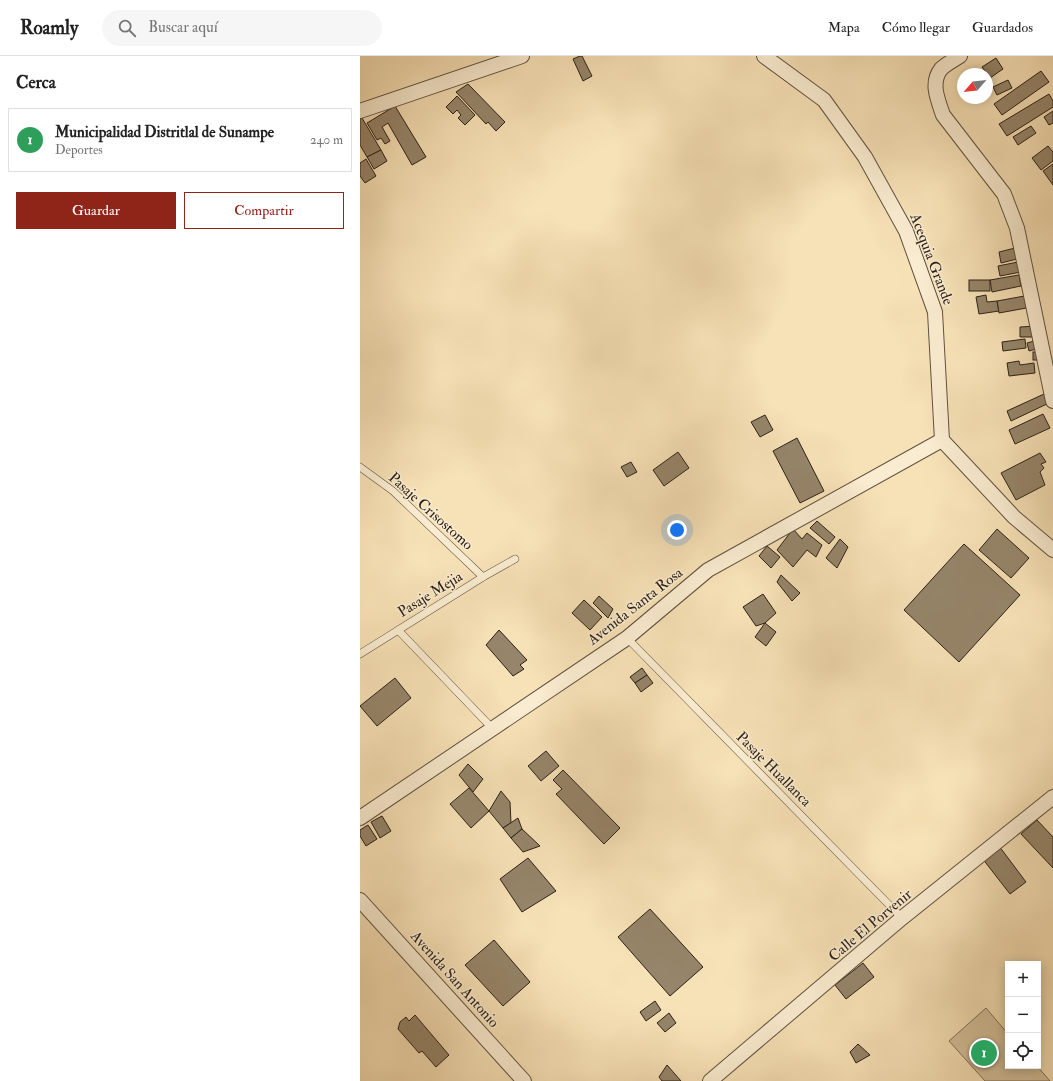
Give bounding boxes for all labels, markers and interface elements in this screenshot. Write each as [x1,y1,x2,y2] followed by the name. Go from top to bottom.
[102,10,382,46] search box
[20,16,78,40] text: Roamly
[116,17,138,39] icon: search
[148,18,218,37] text: Buscar aquí
[828,19,860,36] text: Mapa
[882,19,950,36] text: Cómo llegar
[972,19,1033,36] text: Guardados
[957,68,993,104] north arrow
[16,72,56,93] text: Cerca
[55,123,274,142] text: Municipalidad Distritlal de Sunampe
[28,132,32,148] text: 1
[310,132,343,148] text: 240 m
[55,142,103,158] text: Deportes
[16,192,176,229] button: Guardar
[184,192,344,229] button: Compartir
[905,210,958,308] street label: Acequia Grande
[384,468,477,554] street label: Pasaje Crisostomo
[667,520,687,540] your location
[583,563,687,650] street label: Avenida Santa Rosa
[394,567,467,622] street label: Pasaje Mejia
[732,728,816,812] street label: Pasaje Huallanca
[825,885,916,966] street label: Calle El Porvenir
[406,926,503,1032] street label: Avenida San Antonio
[1005,961,1041,1069] map controls
[1005,961,1041,997] button: +
[1005,997,1041,1033] button: −
[1005,1033,1041,1069] button: locate
[971,1038,997,1068] pin: 1

